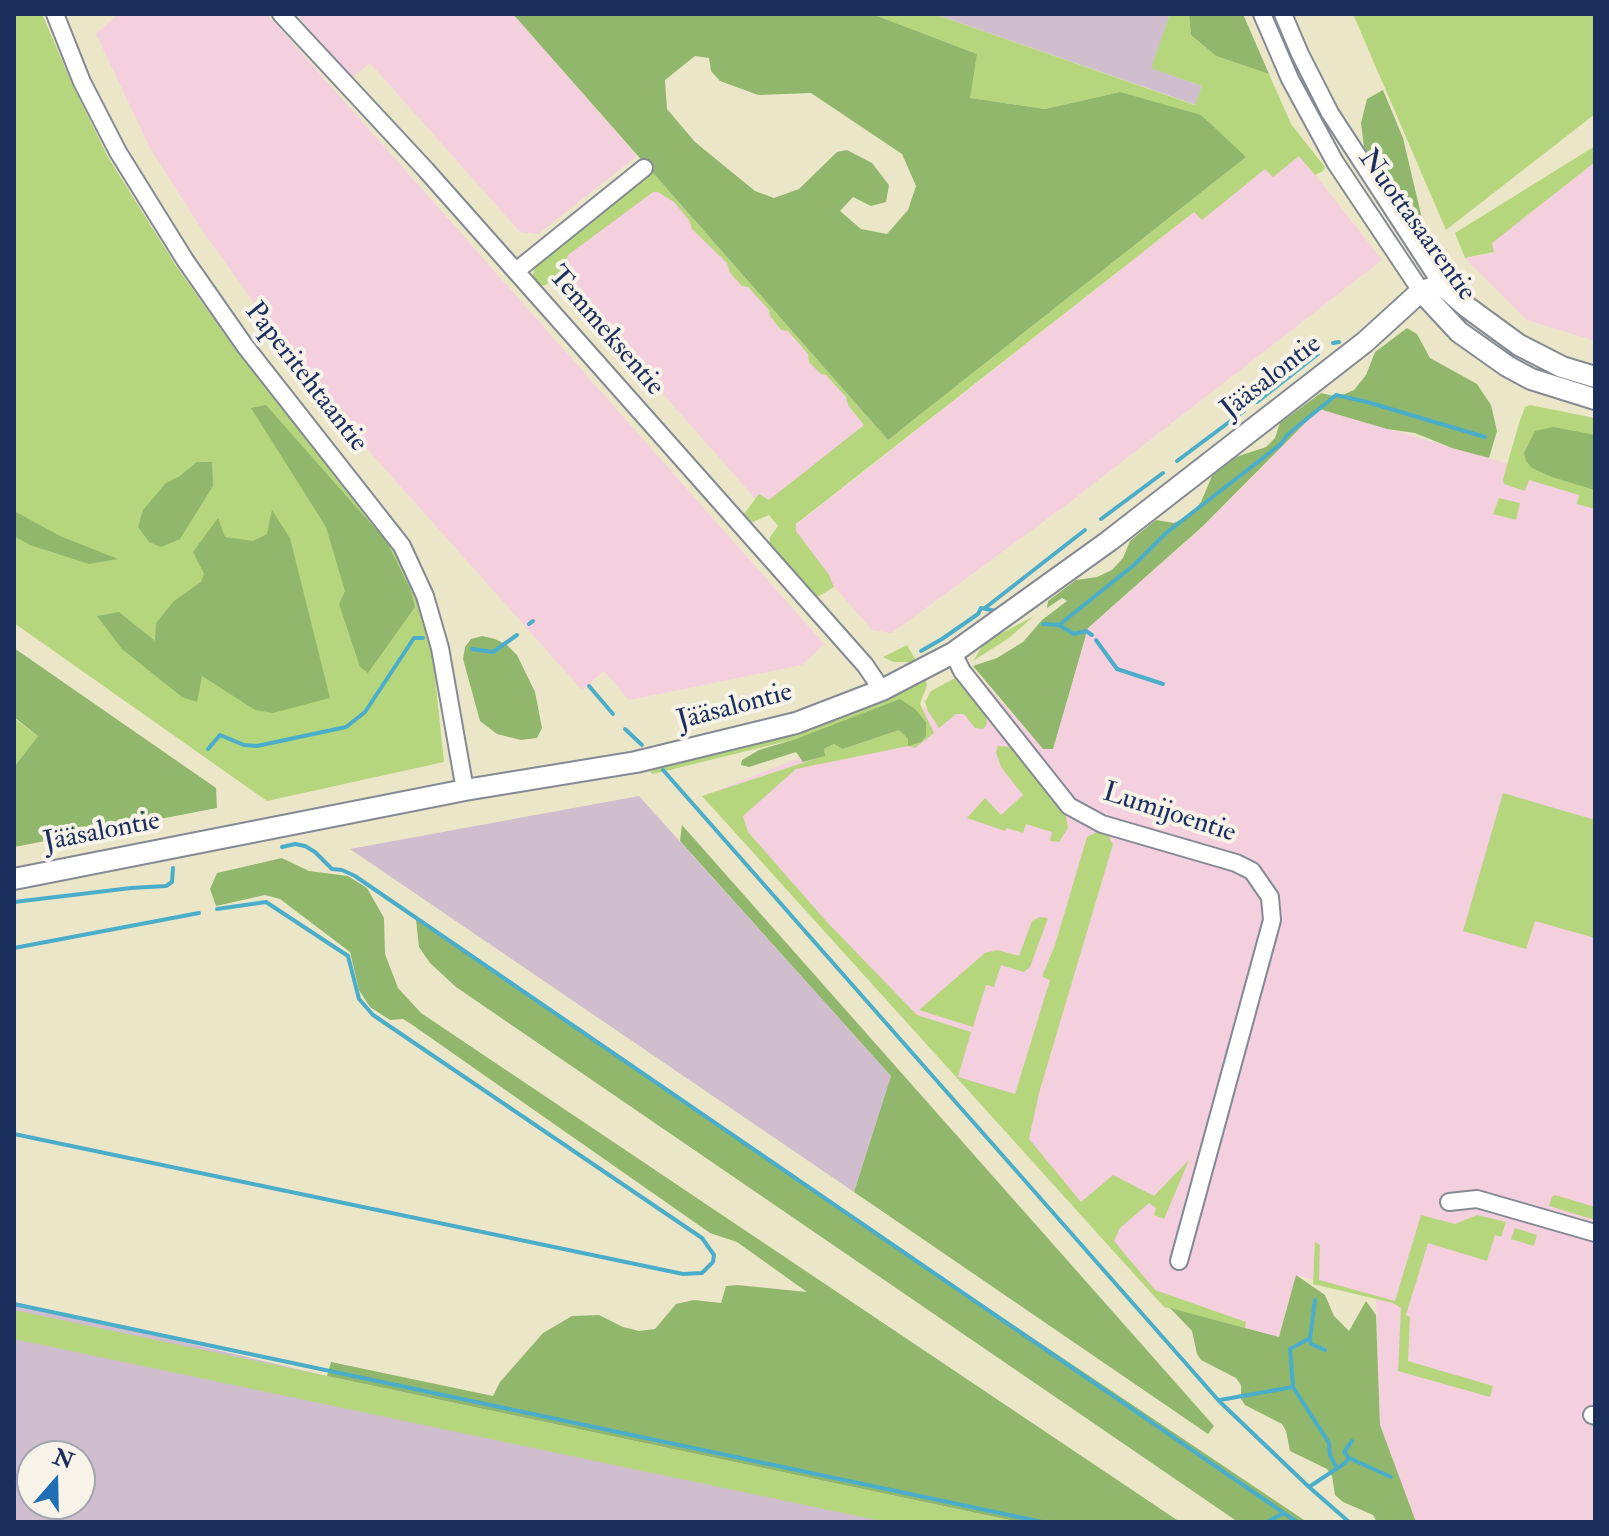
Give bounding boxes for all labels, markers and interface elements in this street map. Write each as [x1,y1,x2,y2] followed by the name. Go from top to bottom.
[1350,144,1482,308] street label: Nuottasaarentie
[540,260,670,404] street label: Temmeksentie
[236,297,374,459] street label: Paperitehtaantie
[1215,329,1329,427] street label: Jääsalontie
[674,677,796,739] street label: Jääsalontie
[1098,777,1240,851] street label: Lumijoentie
[41,805,163,861] street label: Jääsalontie
[16,1440,96,1520] north arrow
[49,1443,78,1476] text: N

